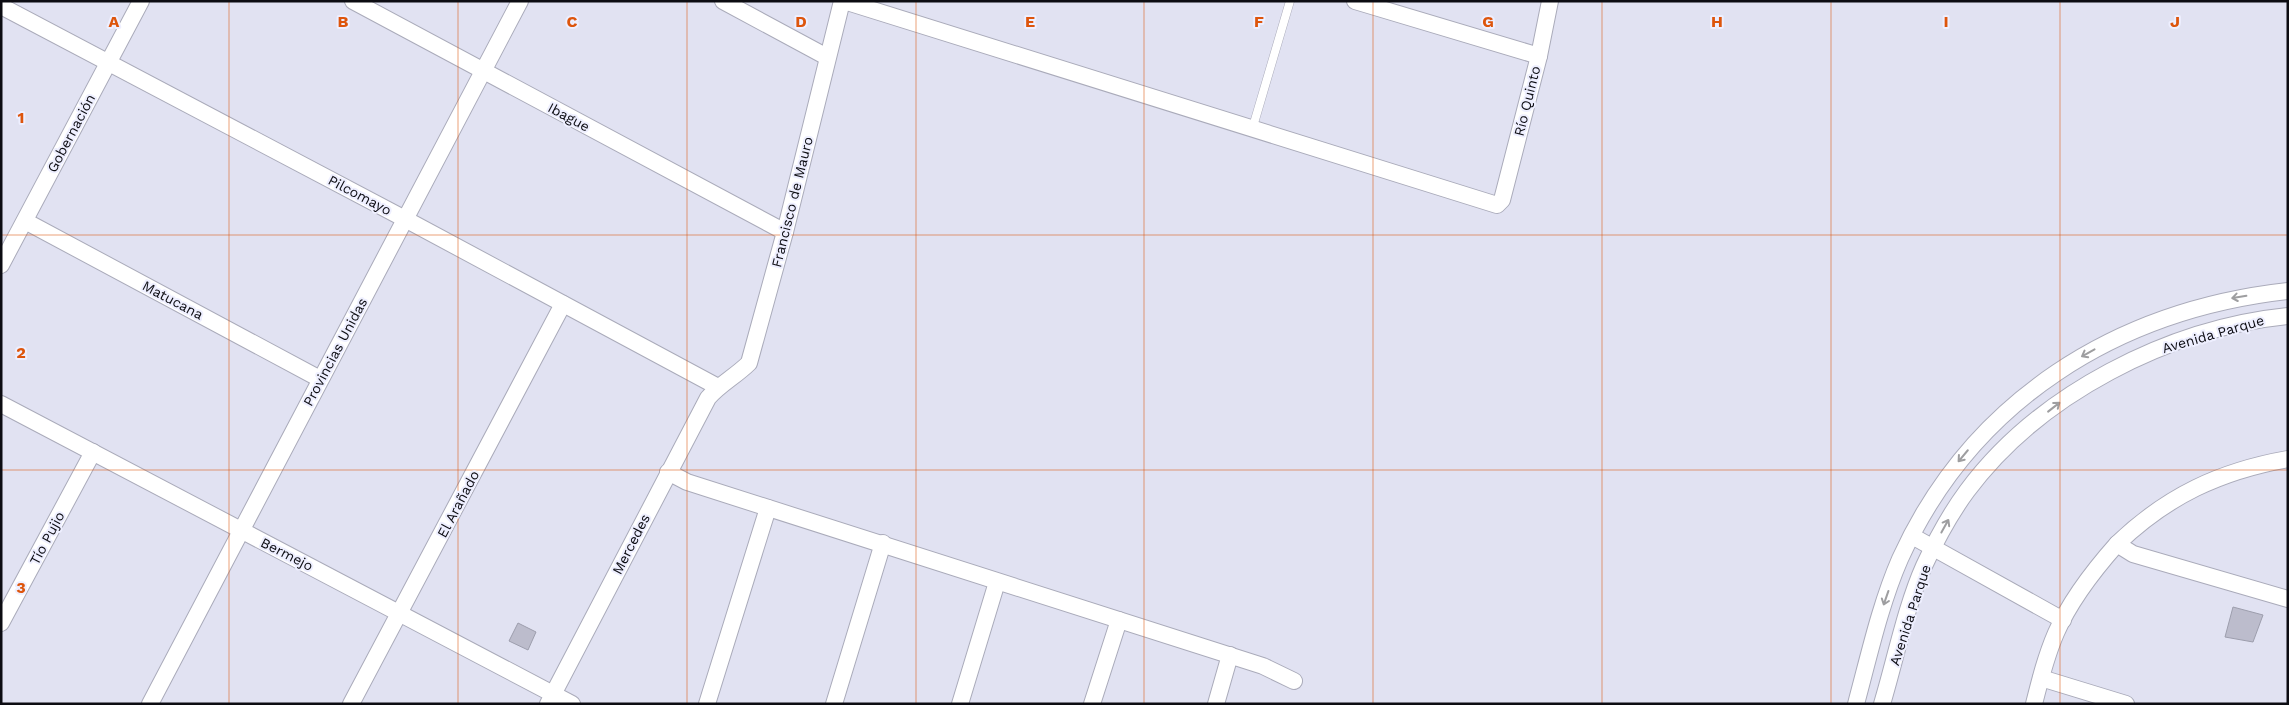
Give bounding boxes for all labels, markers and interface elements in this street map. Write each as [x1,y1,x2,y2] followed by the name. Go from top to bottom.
[109,12,120,31] text: A
[338,12,349,31] text: B
[567,12,578,31] text: C
[795,12,807,31] text: D
[1025,12,1035,31] text: E
[1254,12,1264,31] text: F
[1482,12,1494,31] text: G
[1711,12,1723,31] text: H
[1943,12,1949,31] text: I
[2170,12,2180,31] text: J
[1511,64,1543,138] street label: Río Quinto
[44,91,98,175] street label: Gobernación
[545,99,593,135] street label: Ibague
[18,108,24,127] text: 1
[768,135,816,269] street label: Francisco de Mauro
[326,172,394,218] street label: Pilcomayo
[140,277,206,323] street label: Matucana
[2232,293,2248,303] one-way arrow
[300,295,370,409] street label: Provincias Unidas
[2160,312,2266,356] street label: Avenida Parque
[16,343,26,362] text: 2
[2080,348,2095,358] one-way arrow
[2047,402,2060,413] one-way arrow
[1958,449,1969,462] one-way arrow
[434,468,482,540] street label: El Arañado
[26,509,68,567] street label: Tío Pujio
[609,511,653,577] street label: Mercedes
[1940,519,1950,534] one-way arrow
[258,534,316,574] street label: Bermejo
[1886,563,1934,667] street label: Avenida Parque
[16,578,26,597] text: 3
[1881,590,1891,606] one-way arrow

